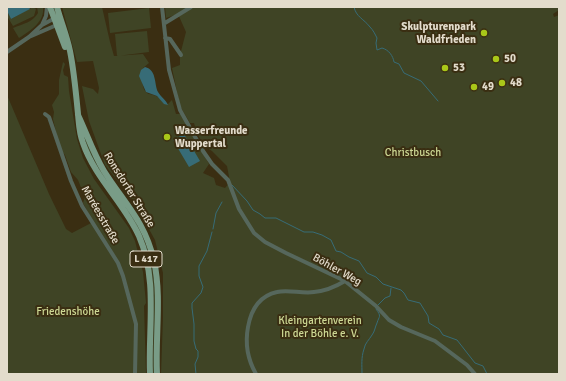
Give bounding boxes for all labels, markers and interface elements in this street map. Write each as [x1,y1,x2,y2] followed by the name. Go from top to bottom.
[401,20,476,46] place label: Skulpturenpark Waldfrieden
[479,28,489,38] marker: Skulpturenpark Waldfrieden
[504,52,516,66] place label: 50
[491,54,501,64] marker: 50
[453,61,465,75] place label: 53
[440,63,450,73] marker: 53
[510,76,522,90] place label: 48
[497,78,507,88] marker: 48
[482,80,494,94] place label: 49
[469,82,479,92] marker: 49
[175,124,248,150] place label: Wasserfreunde Wuppertal
[162,132,172,142] marker: Wasserfreunde Wuppertal
[385,146,441,160] park label: Christbusch
[101,150,157,230] street label: Ronsdorfer Straße
[78,184,122,246] street label: Maréesstraße
[130,251,162,267] road number: L 417
[310,251,364,289] street label: Böhler Weg
[36,305,100,319] park label: Friedenshöhe
[278,314,362,340] park label: Kleingartenverein In der Böhle e. V.

